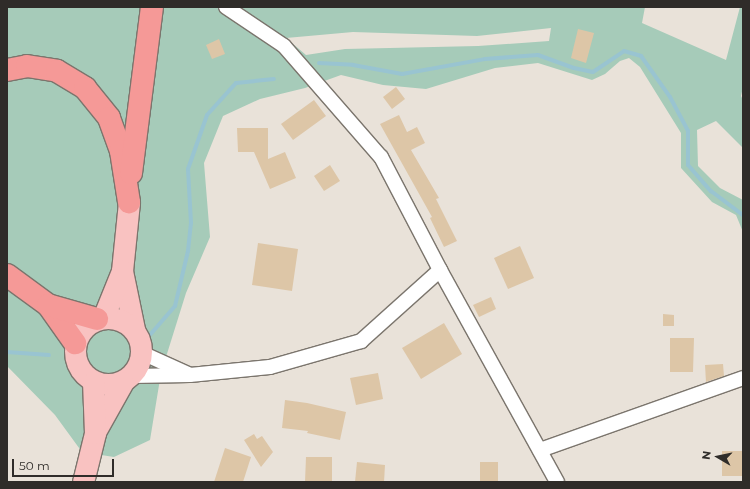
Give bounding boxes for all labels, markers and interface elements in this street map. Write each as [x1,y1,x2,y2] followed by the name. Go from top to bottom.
[698,437,738,477] north arrow
[699,450,714,461] text: N
[14,451,116,477] scale bar
[19,458,50,473] text: 50 m

